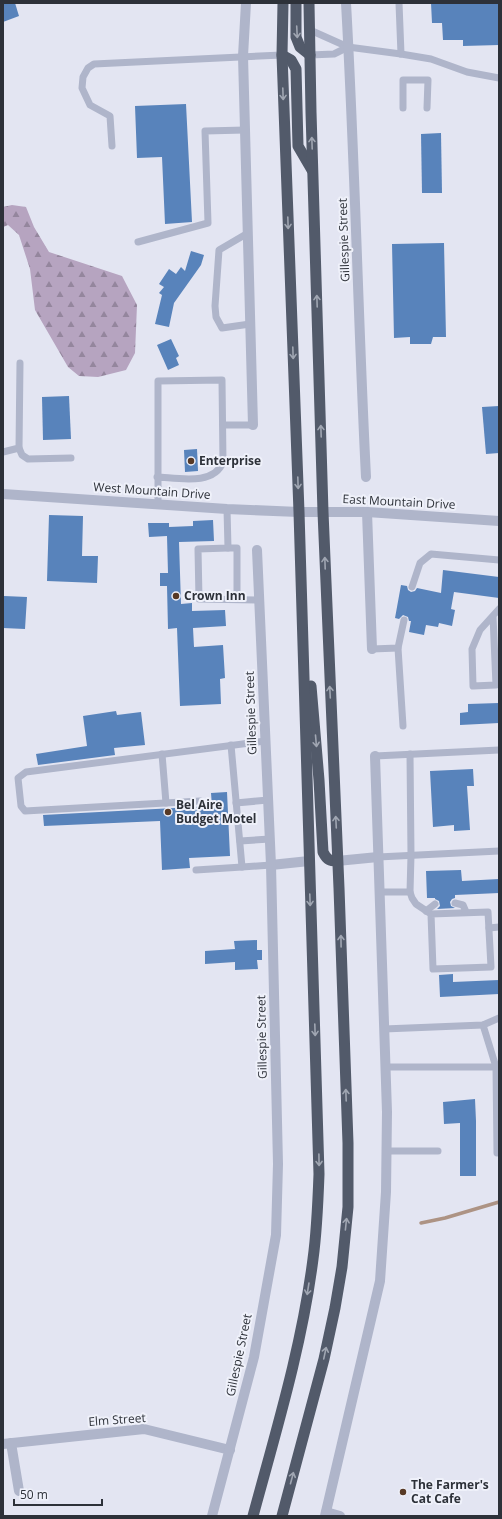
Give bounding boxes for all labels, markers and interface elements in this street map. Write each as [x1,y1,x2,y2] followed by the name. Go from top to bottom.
[293,25,300,38] one-way arrow
[279,87,287,100] one-way arrow
[308,137,315,150] one-way arrow
[334,198,353,282] street label: Gillespie Street
[284,216,292,229] one-way arrow
[313,295,321,308] one-way arrow
[289,346,296,359] one-way arrow
[317,425,325,438] one-way arrow
[199,452,261,469] place label: Enterprise
[186,456,196,466] marker: Enterprise
[294,476,301,489] one-way arrow
[93,478,211,503] street label: West Mountain Drive
[342,490,456,513] street label: East Mountain Drive
[321,557,328,570] one-way arrow
[184,587,246,604] place label: Crown Inn
[171,591,181,601] marker: Crown Inn
[241,671,260,755] street label: Gillespie Street
[327,686,334,699] one-way arrow
[313,734,320,747] one-way arrow
[176,796,256,827] place label: Bel Aire Budget Motel
[163,807,173,817] marker: Bel Aire Budget Motel
[333,816,340,829] one-way arrow
[307,893,314,906] one-way arrow
[337,935,345,948] one-way arrow
[252,995,271,1079] street label: Gillespie Street
[311,1023,319,1036] one-way arrow
[342,1089,350,1102] one-way arrow
[315,1153,323,1166] one-way arrow
[342,1218,350,1231] one-way arrow
[304,1282,312,1295] one-way arrow
[221,1312,256,1398] street label: Gillespie Street
[322,1346,330,1359] one-way arrow
[88,1409,146,1430] street label: Elm Street
[289,1472,296,1485] one-way arrow
[411,1476,489,1507] place label: The Farmer's Cat Cafe
[14,1481,102,1507] scale bar
[20,1486,48,1503] text: 50 m
[398,1487,408,1497] marker: The Farmer's Cat Cafe

